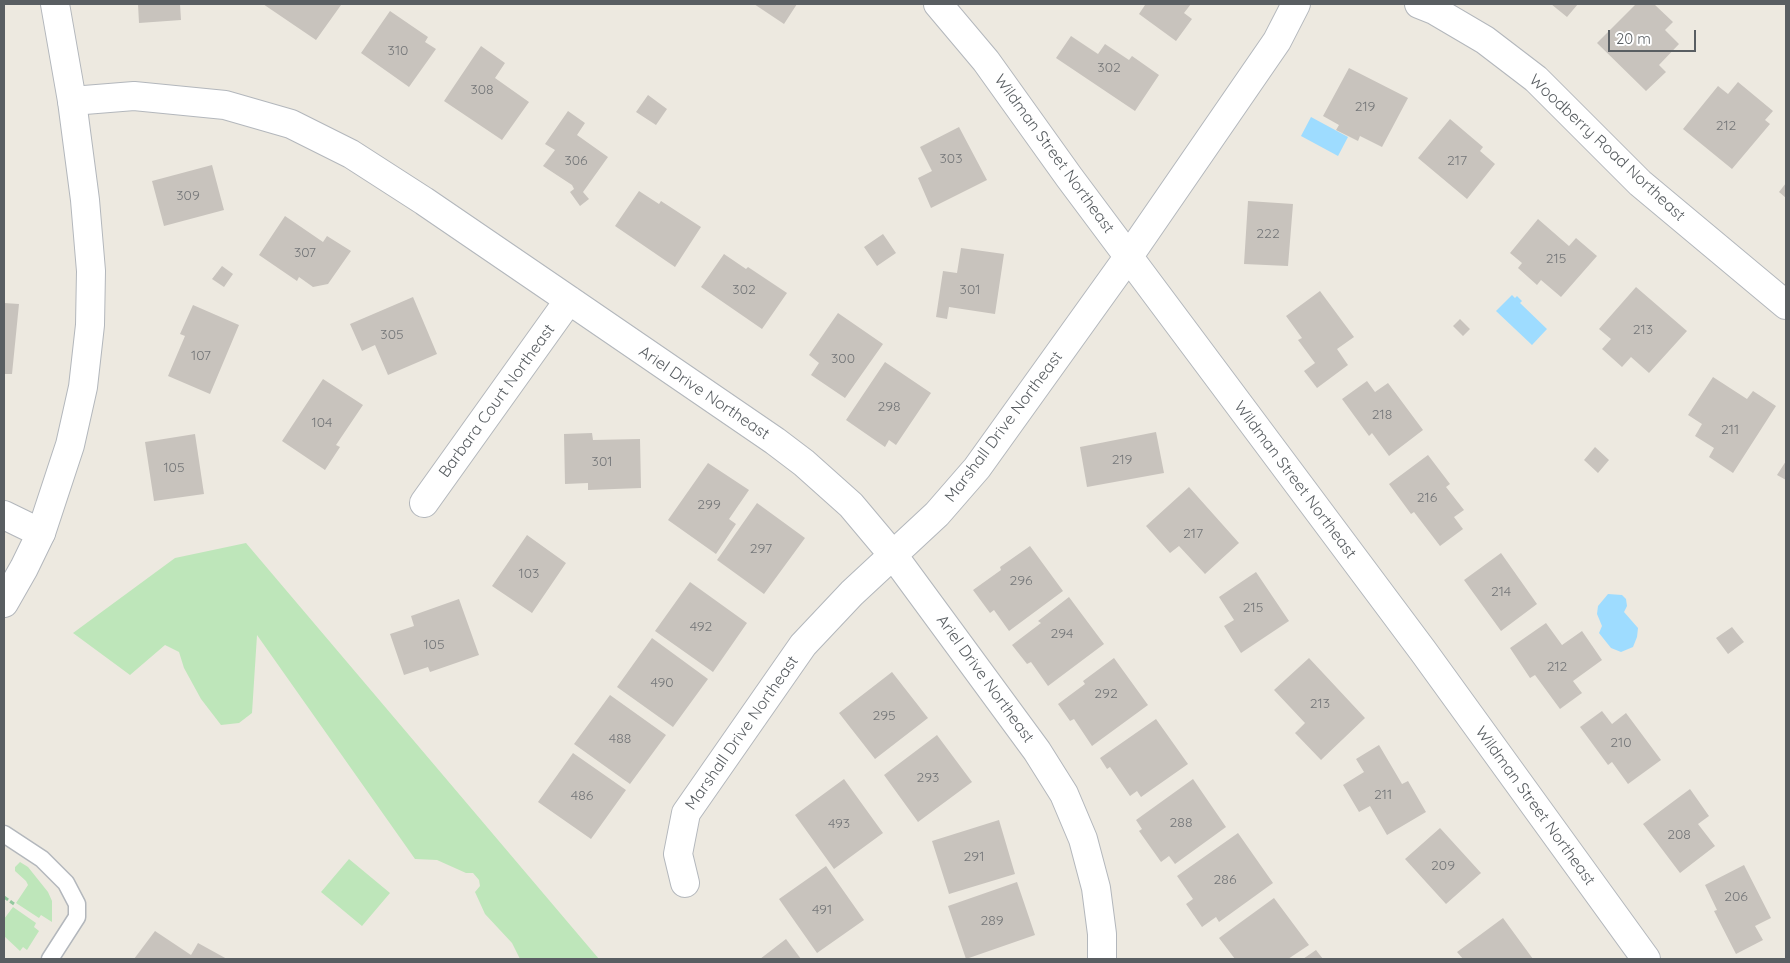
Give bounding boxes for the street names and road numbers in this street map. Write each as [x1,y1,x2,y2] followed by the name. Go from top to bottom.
[990,71,1118,237] street label: Wildman Street Northeast
[1525,71,1689,225] street label: Woodberry Road Northeast
[435,321,559,481] street label: Barbara Court Northeast
[635,342,773,444] street label: Ariel Drive Northeast
[941,348,1067,506] street label: Marshall Drive Northeast
[1230,398,1360,562] street label: Wildman Street Northeast
[932,611,1038,747] street label: Ariel Drive Northeast
[681,652,803,814] street label: Marshall Drive Northeast
[1471,723,1599,889] street label: Wildman Street Northeast

